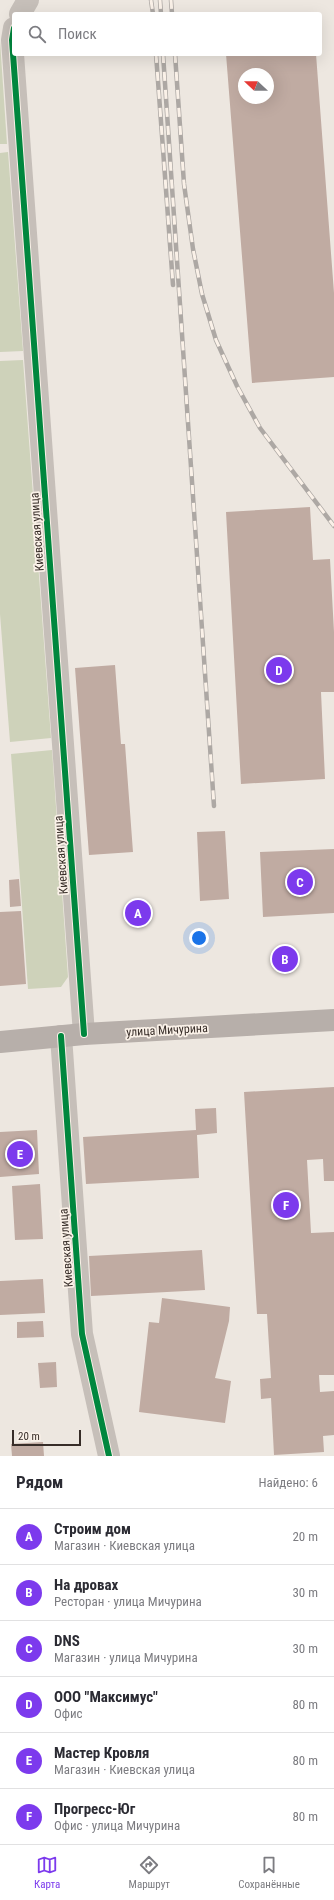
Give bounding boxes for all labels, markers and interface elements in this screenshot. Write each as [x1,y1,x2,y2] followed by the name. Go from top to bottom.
[12,12,322,56] search box
[26,23,48,45] icon: search
[58,25,97,43] text: Поиск
[238,68,274,104] north arrow
[27,492,47,572] street label: Киевская улица
[266,655,292,685] pin: D
[51,815,71,895] street label: Киевская улица
[287,867,313,897] pin: C
[125,898,151,928] pin: A
[189,928,209,948] your location
[272,944,298,974] pin: B
[126,1021,208,1039] street label: улица Мичурина
[7,1139,33,1169] pin: E
[273,1190,299,1220] pin: F
[56,1208,76,1288] street label: Киевская улица
[12,1428,81,1447] scale bar
[18,1430,40,1443] text: 20 m
[16,1472,63,1492] text: Рядом
[258,1475,318,1490] text: Найдено: 6
[54,1520,131,1538] text: Строим дом
[25,1529,33,1544] text: A
[292,1529,318,1544] text: 20 m
[54,1538,195,1553] text: Магазин · Киевская улица
[54,1576,118,1594] text: На дровах
[25,1585,33,1600] text: B
[292,1585,318,1600] text: 30 m
[54,1594,202,1609] text: Ресторан · улица Мичурина
[54,1632,80,1650] text: DNS
[25,1641,33,1656] text: C
[292,1641,318,1656] text: 30 m
[54,1650,198,1665] text: Магазин · улица Мичурина
[54,1688,158,1706] text: ООО "Максимус"
[25,1697,33,1712] text: D
[292,1697,318,1712] text: 80 m
[54,1706,83,1721] text: Офис
[54,1744,149,1762] text: Мастер Кровля
[26,1753,32,1768] text: E
[292,1753,318,1768] text: 80 m
[54,1762,195,1777] text: Магазин · Киевская улица
[54,1800,135,1818] text: Прогресс-Юг
[26,1809,32,1824] text: F
[292,1809,318,1824] text: 80 m
[54,1818,180,1833] text: Офис · улица Мичурина
[34,1854,60,1891] tab: Карта
[129,1854,170,1891] tab: Маршрут
[238,1854,300,1891] tab: Сохранённые

